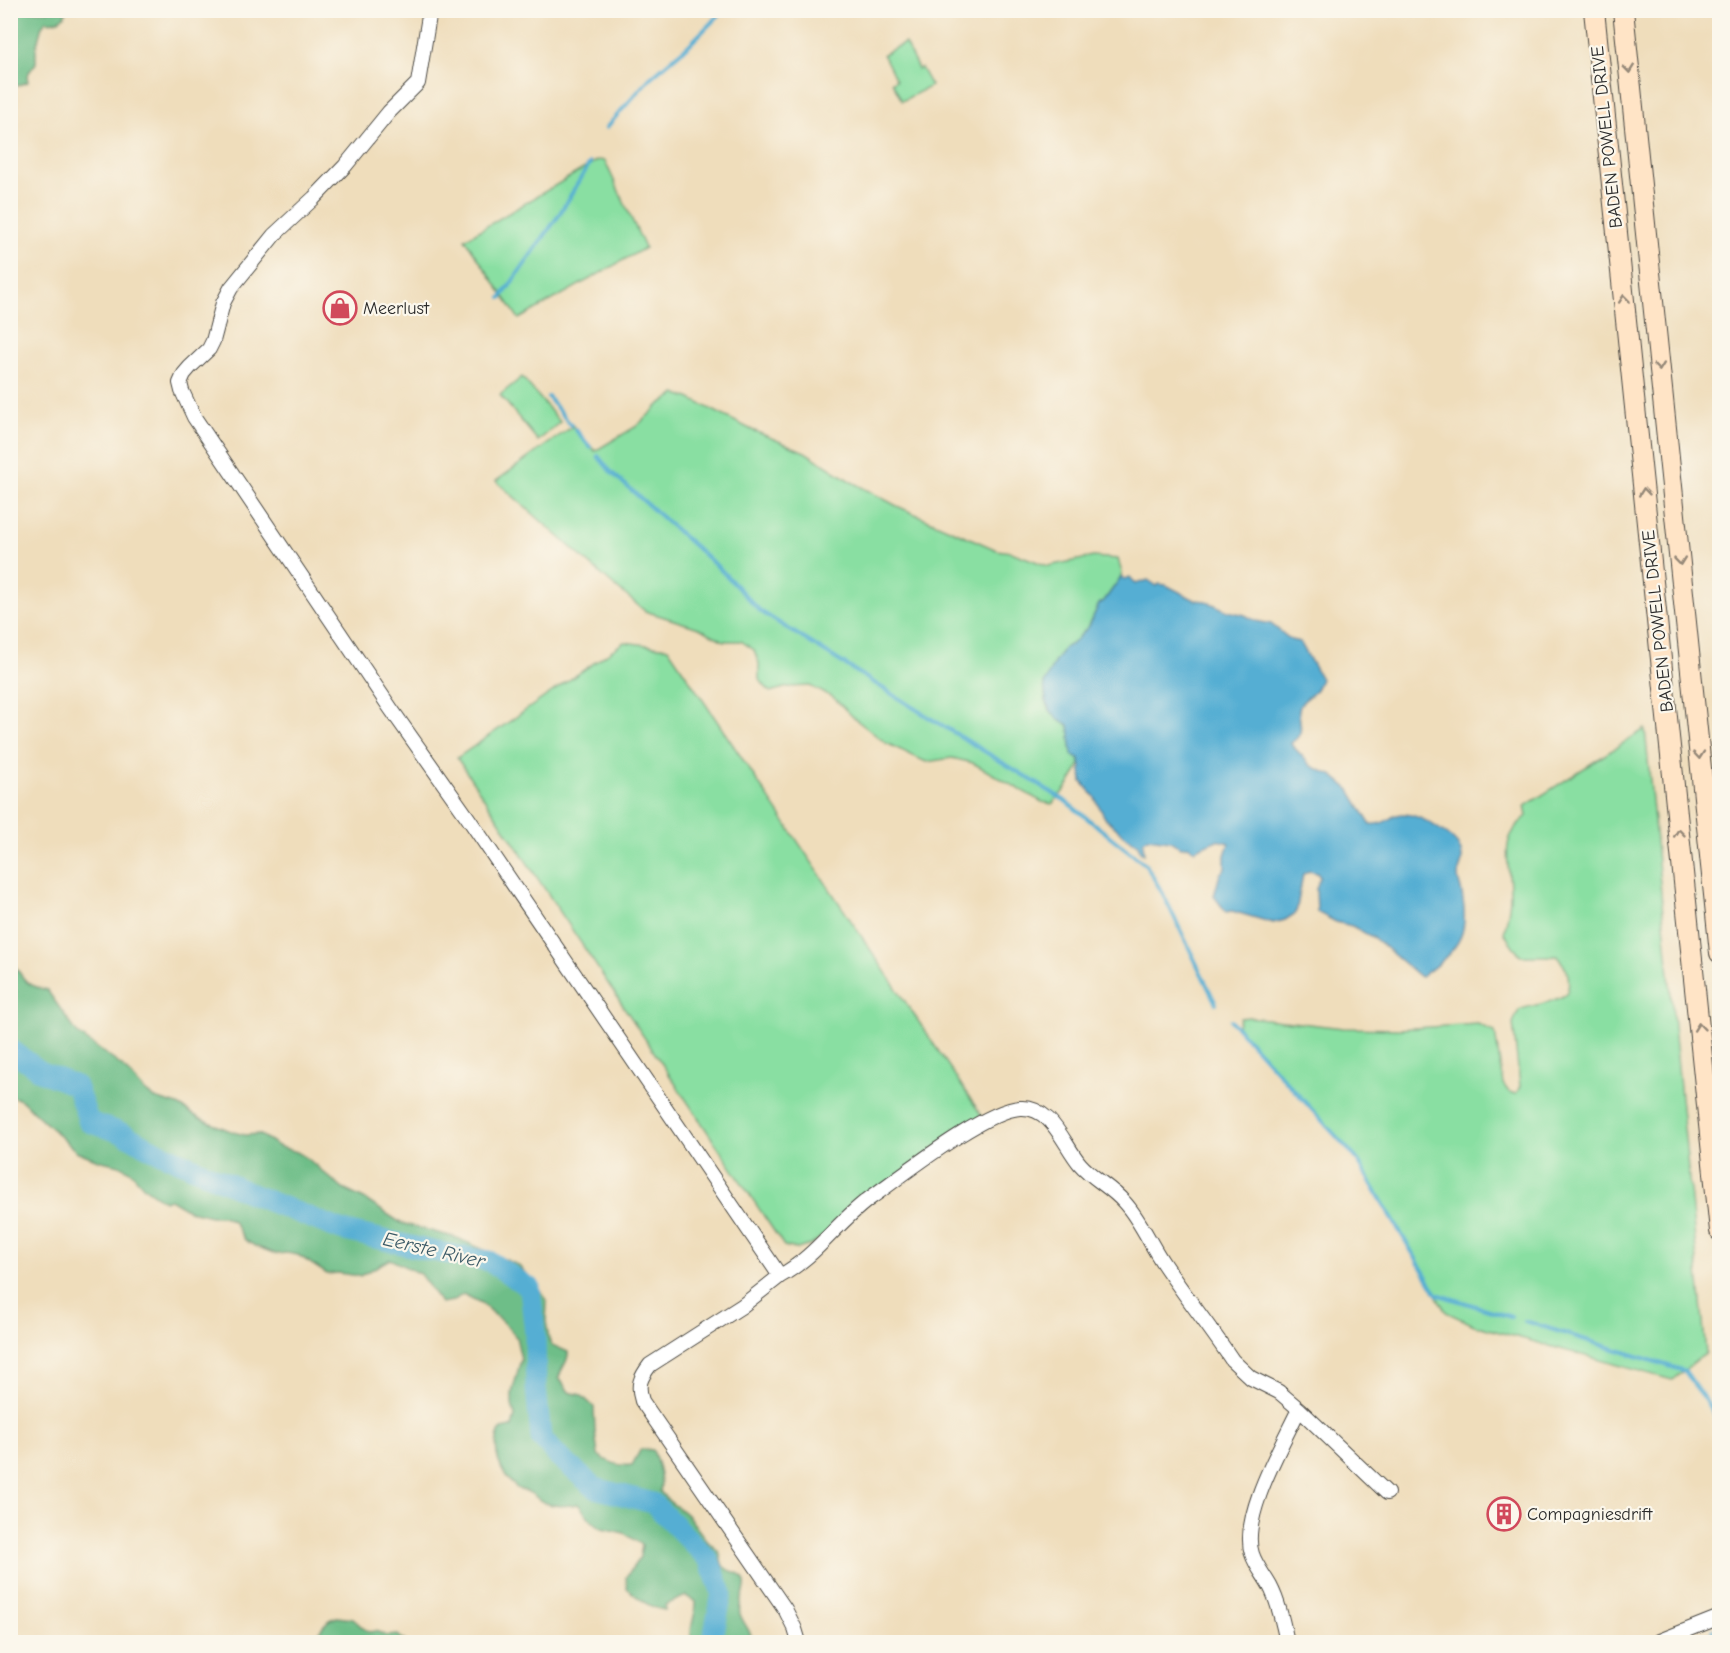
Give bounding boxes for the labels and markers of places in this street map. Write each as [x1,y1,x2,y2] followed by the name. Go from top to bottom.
[322,290,358,326] shop icon: Meerlust
[363,298,430,319] place label: Meerlust
[1486,1496,1522,1532] building icon: Compagniesdrift
[1527,1504,1653,1525] place label: Compagniesdrift

